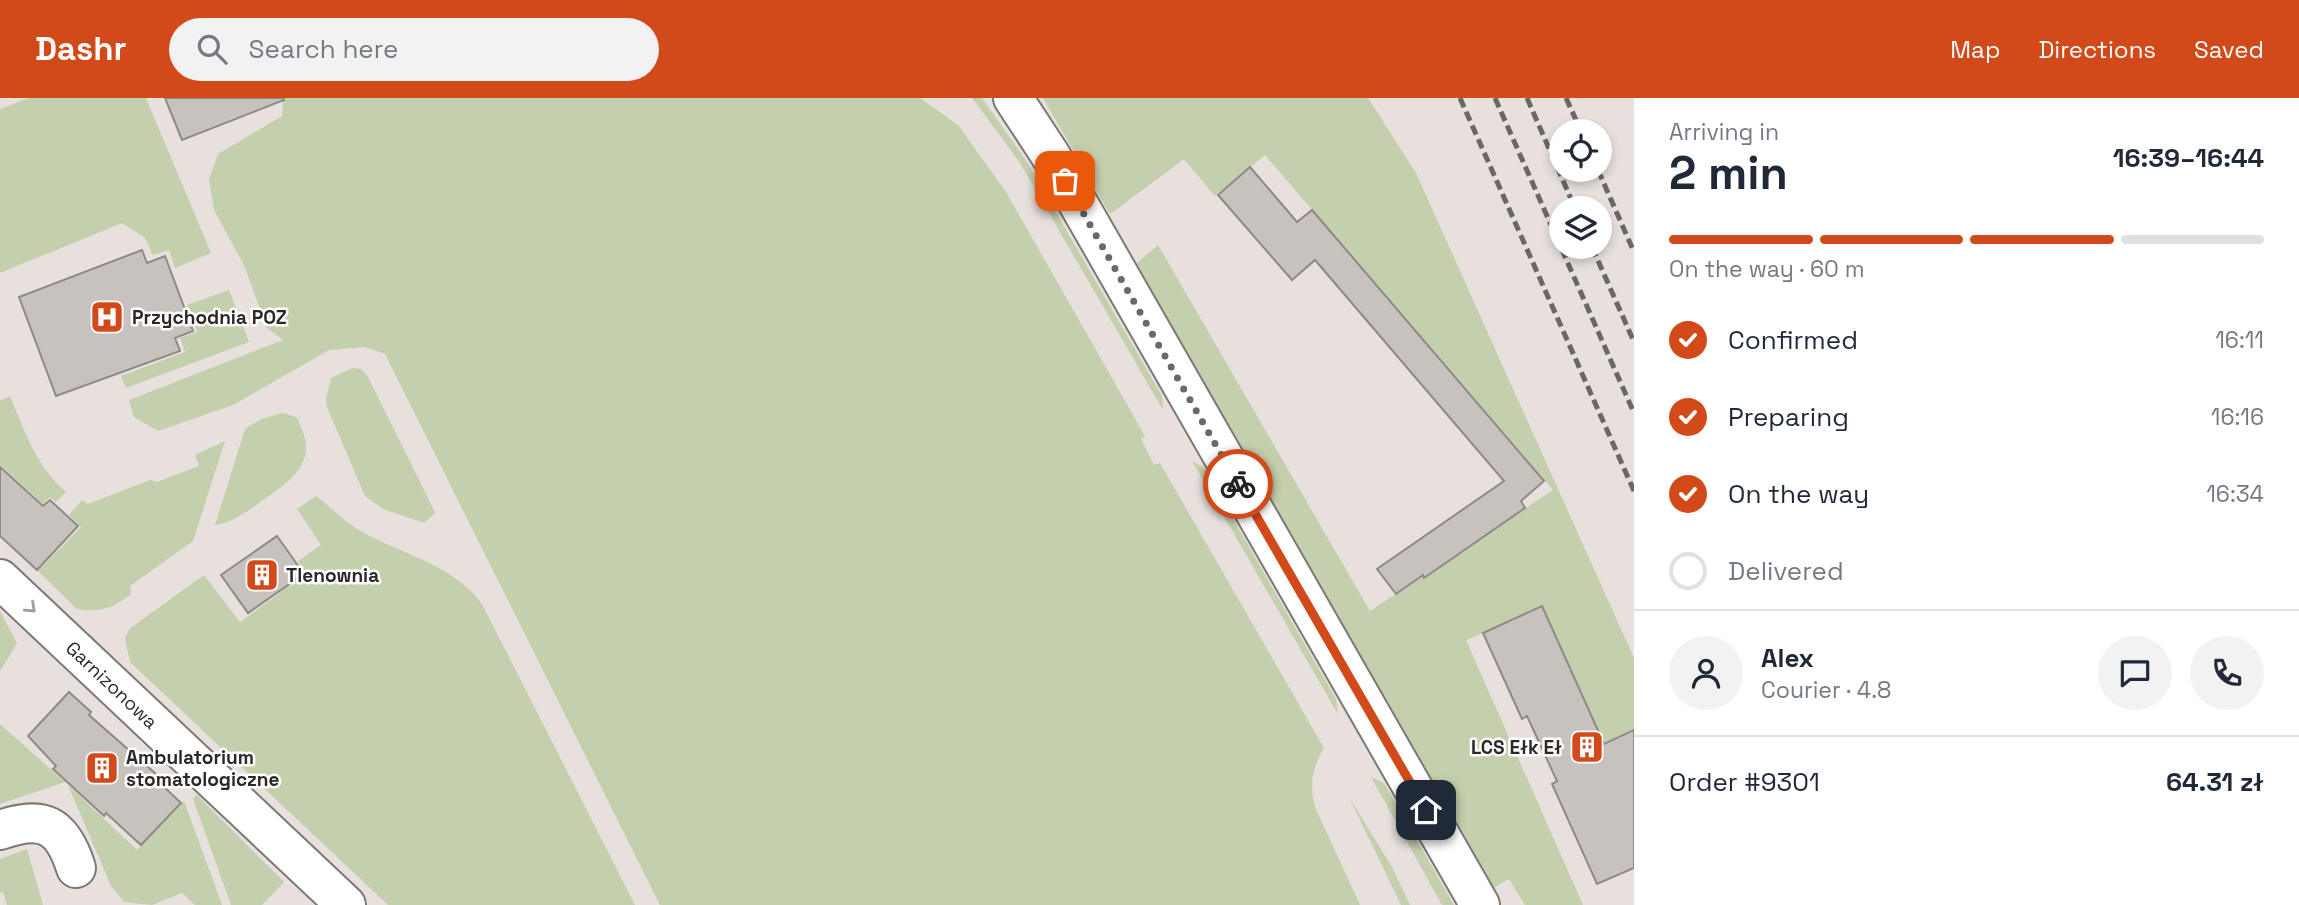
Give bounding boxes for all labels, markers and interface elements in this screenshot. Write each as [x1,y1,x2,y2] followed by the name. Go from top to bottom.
[169,18,659,81] search box
[35,28,127,70] text: Dashr
[193,30,231,68] icon: search
[249,32,398,66] text: Search here
[1950,34,2000,65] text: Map
[2038,34,2156,65] text: Directions
[2194,34,2264,65] text: Saved
[1669,117,1779,147] text: Arriving in
[1549,119,1612,259] map controls
[1549,119,1612,182] button: locate
[2113,141,2264,175] text: 16:39–16:44
[1669,144,1788,202] text: 2 min
[1035,151,1095,211] pin
[1046,162,1084,200] icon: bag
[1549,196,1612,259] button: layers
[1669,254,1864,284] text: On the way · 60 m
[88,298,126,336] hospital icon: Przychodnia POZ
[132,305,287,330] place label: Przychodnia POZ
[1669,321,1707,359] icon: check
[1728,323,1858,357] text: Confirmed
[2215,325,2264,355] text: 16:11
[1669,398,1707,436] icon: check
[1728,400,1849,434] text: Preparing
[2211,402,2264,432] text: 16:16
[1203,449,1273,519] courier
[1219,465,1257,503] icon: bike
[1669,475,1707,513] icon: check
[1728,477,1869,511] text: On the way
[2206,479,2264,509] text: 16:34
[1728,554,1844,588] text: Delivered
[243,556,281,594] building icon: Tlenownia
[286,563,379,588] place label: Tlenownia
[23,599,36,612] one-way arrow
[61,635,163,734] street label: Garnizonowa
[1669,636,1743,710] button: person
[2098,636,2172,710] button: chat
[2190,636,2264,710] button: phone
[1761,641,1814,675] text: Alex
[1761,675,1891,705] text: Courier · 4.8
[1568,728,1606,766] building icon: LCS Ełk Eł
[1471,735,1562,760] place label: LCS Ełk Eł
[126,745,280,792] place label: Ambulatorium stomatologiczne
[83,749,121,787] building icon: Ambulatorium stomatologiczne
[1669,765,1820,799] text: Order #9301
[2166,765,2264,799] text: 64.31 zł
[1396,780,1456,840] pin
[1407,791,1445,829] icon: home

